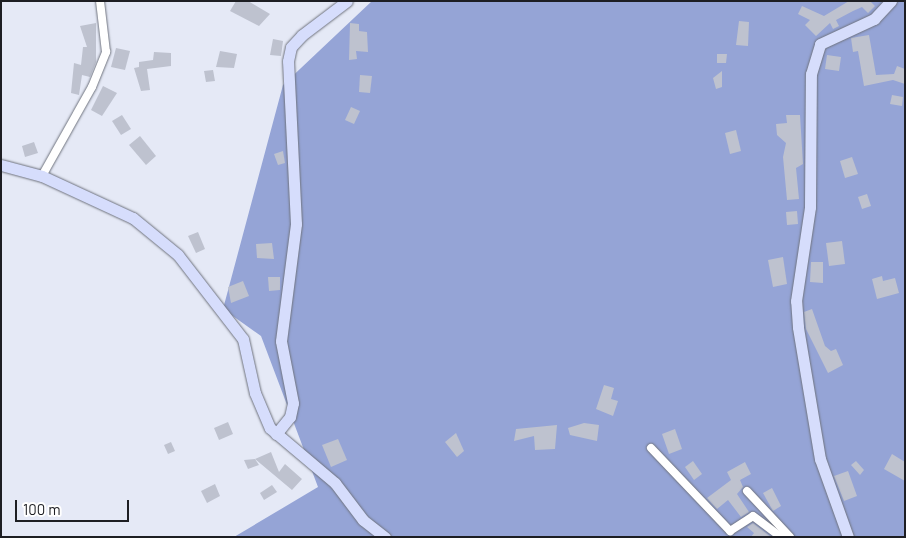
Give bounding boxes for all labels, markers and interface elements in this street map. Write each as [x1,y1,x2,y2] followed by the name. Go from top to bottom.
[18,490,131,522] scale bar
[23,500,61,518] text: 100 m

